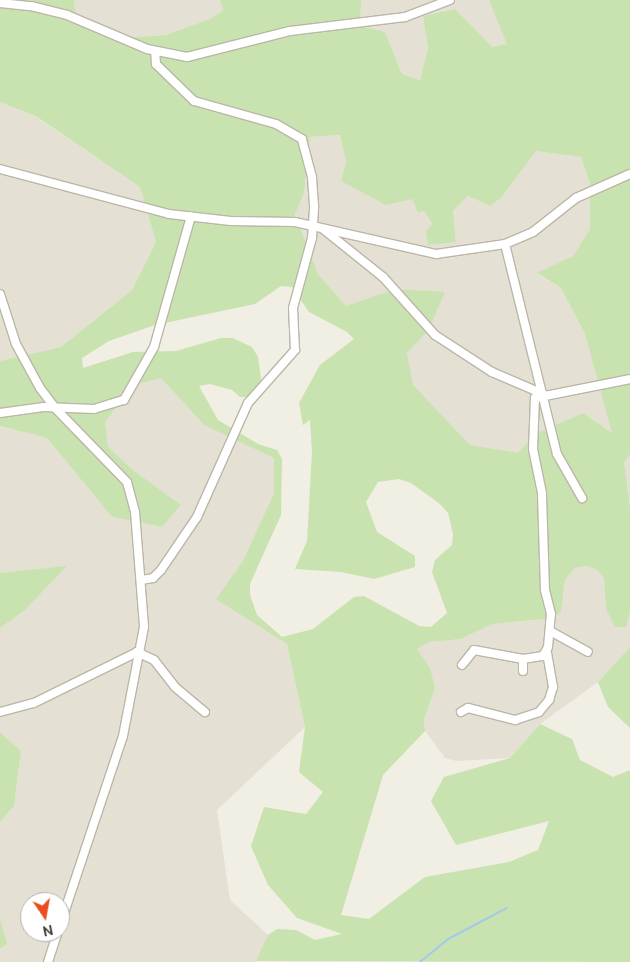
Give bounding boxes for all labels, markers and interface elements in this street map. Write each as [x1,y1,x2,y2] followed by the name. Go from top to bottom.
[20,892,70,942] north arrow
[41,922,55,940] text: N

